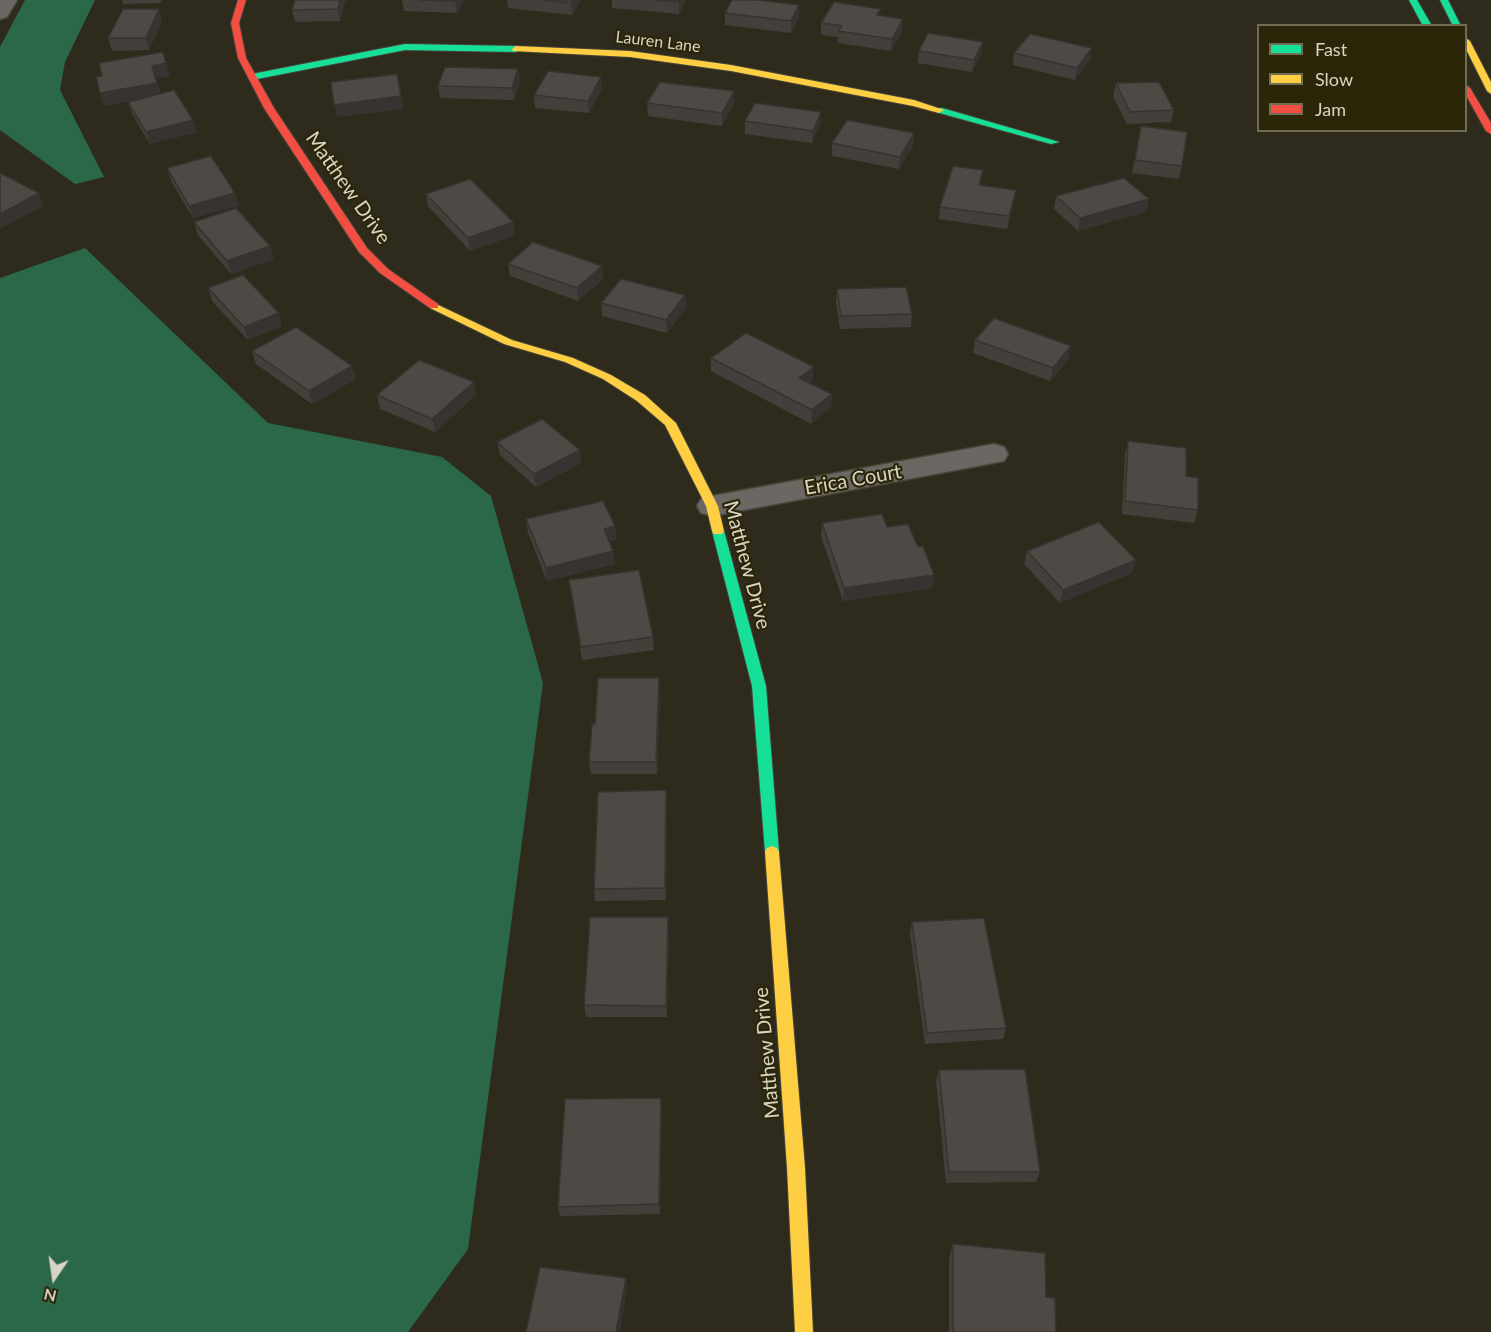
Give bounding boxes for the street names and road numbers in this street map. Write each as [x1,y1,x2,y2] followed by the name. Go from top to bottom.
[614,27,702,57] street label: Lauren Lane
[300,127,396,249] street label: Matthew Drive
[803,460,903,500] street label: Erica Court
[718,498,776,632] street label: Matthew Drive
[749,986,785,1120] street label: Matthew Drive

